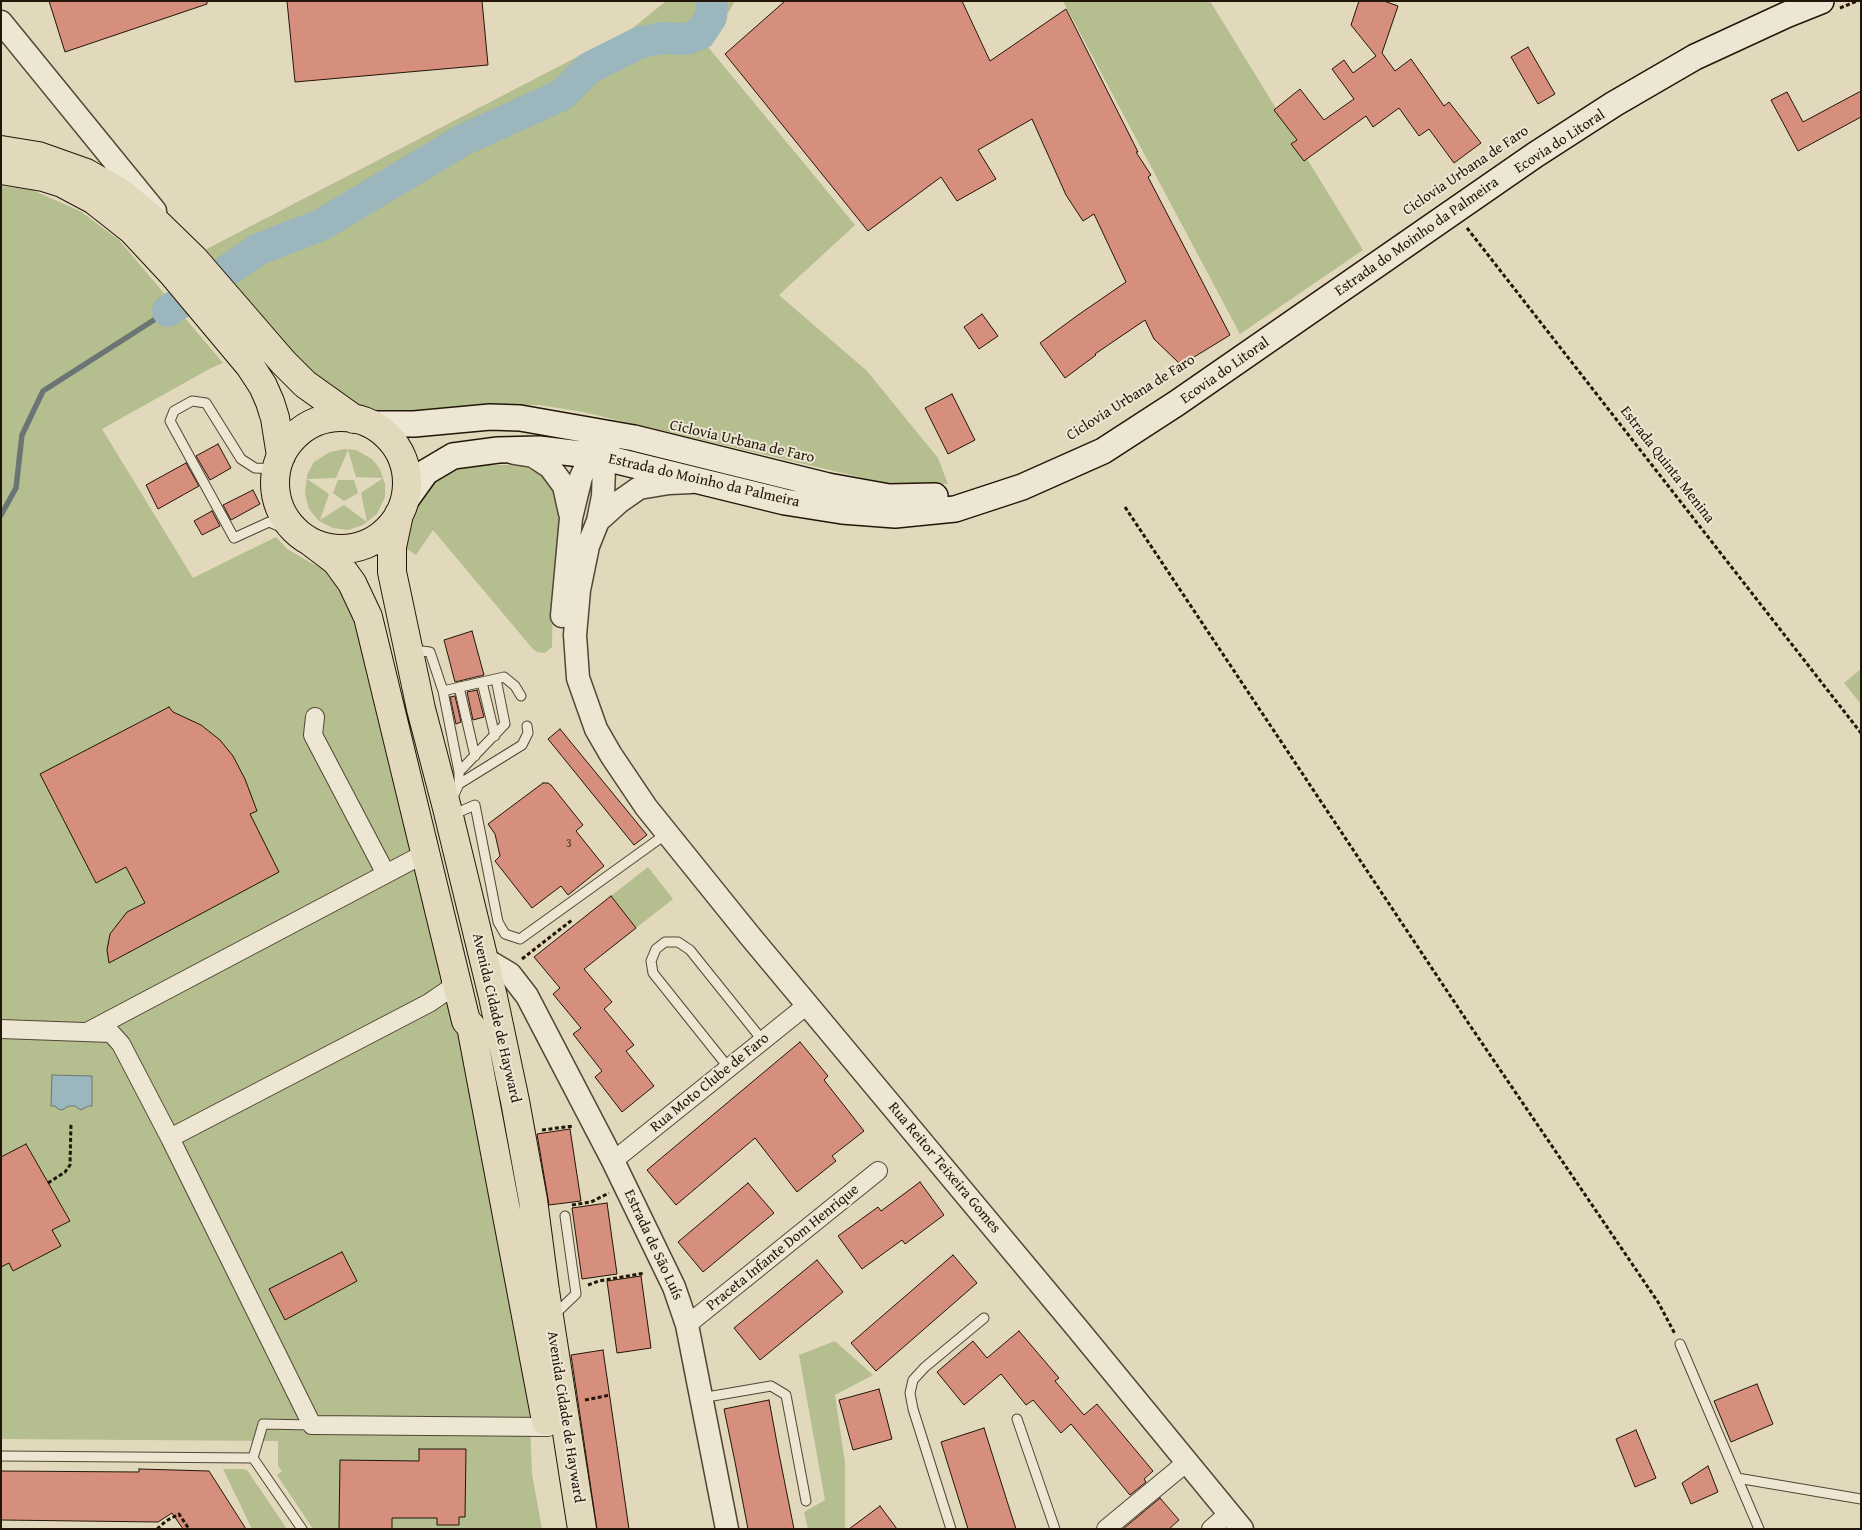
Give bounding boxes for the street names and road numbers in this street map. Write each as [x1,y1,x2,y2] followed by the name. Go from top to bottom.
[1511,106,1609,178] street label: Ecovia do Litoral
[1400,122,1532,220] street label: Ciclovia Urbana de Faro
[1332,174,1502,300] street label: Estrada do Moinho da Palmeira
[1177,334,1273,408] street label: Ecovia do Litoral
[1064,351,1198,445] street label: Ciclovia Urbana de Faro
[1616,403,1718,527] street label: Estrada Quinta Menina
[668,417,816,467] street label: Ciclovia Urbana de Faro
[607,450,801,512] street label: Estrada do Moinho da Palmeira
[468,931,524,1105] street label: Avenida Cidade de Hayward
[647,1030,773,1136] street label: Rua Moto Clube de Faro
[884,1099,1004,1237] street label: Rua Reitor Teixeira Gomes
[703,1181,863,1315] street label: Praceta Infante Dom Henrique
[620,1187,686,1303] street label: Estrada de São Luís
[543,1330,587,1504] street label: Avenida Cidade de Hayward

